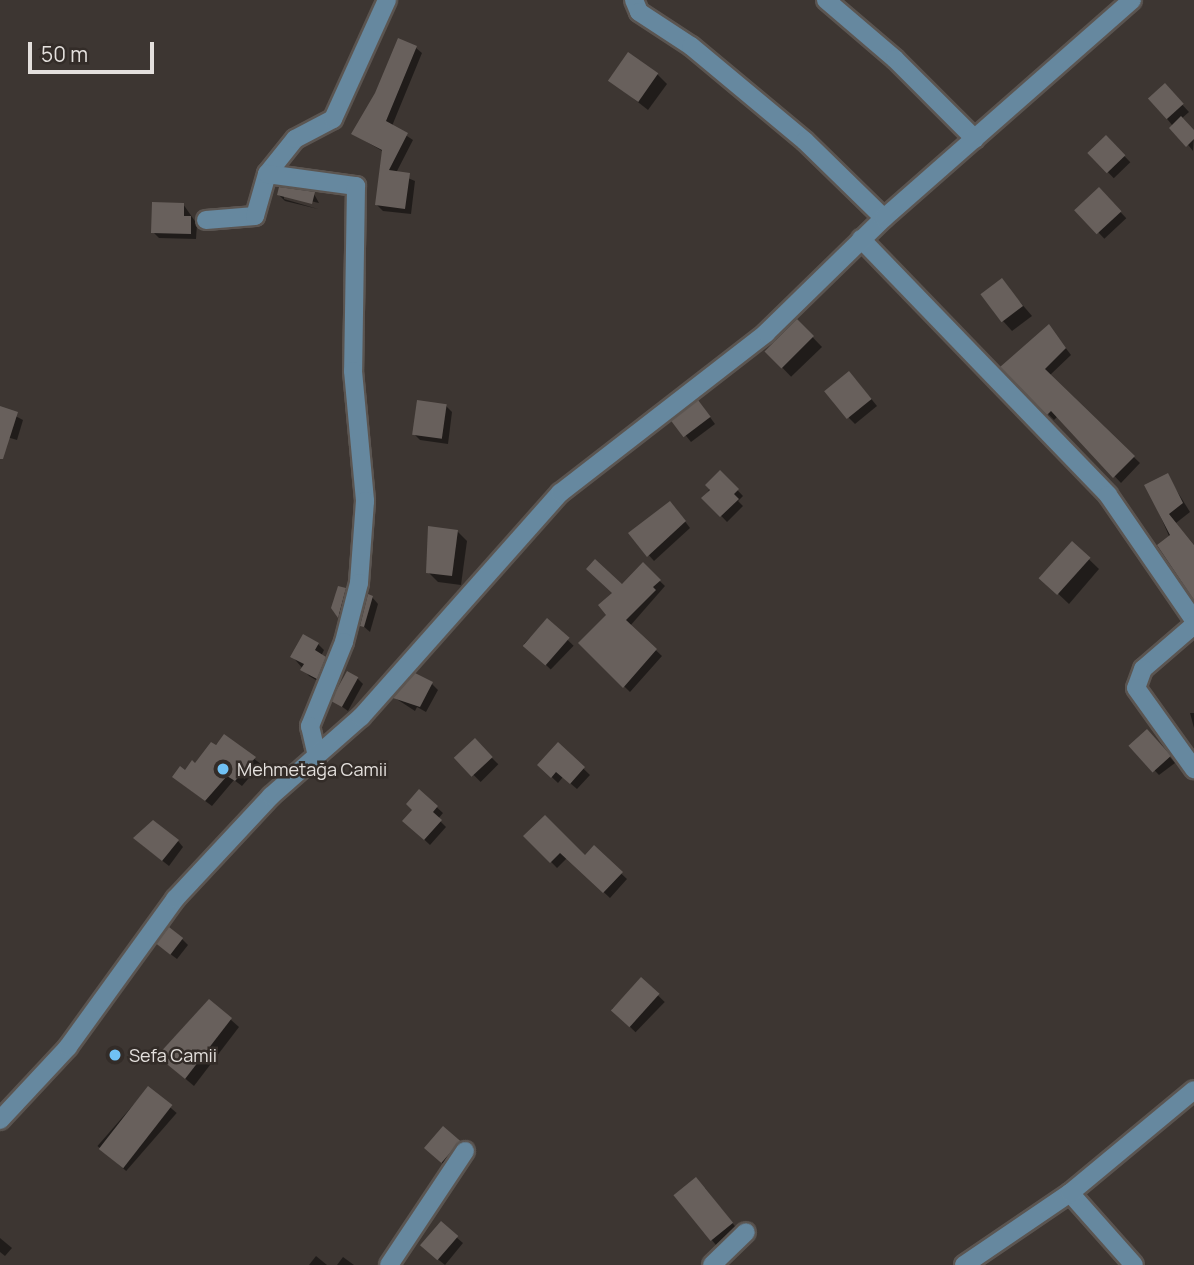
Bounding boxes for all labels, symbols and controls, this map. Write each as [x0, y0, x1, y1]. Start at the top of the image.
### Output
scale bar [32, 28, 158, 72]
text: 50 m [41, 40, 88, 68]
place label: Mehmetağa Camii [237, 758, 387, 780]
marker: Mehmetağa Camii [215, 761, 231, 777]
place label: Sefa Camii [129, 1044, 217, 1066]
marker: Sefa Camii [107, 1047, 123, 1063]

